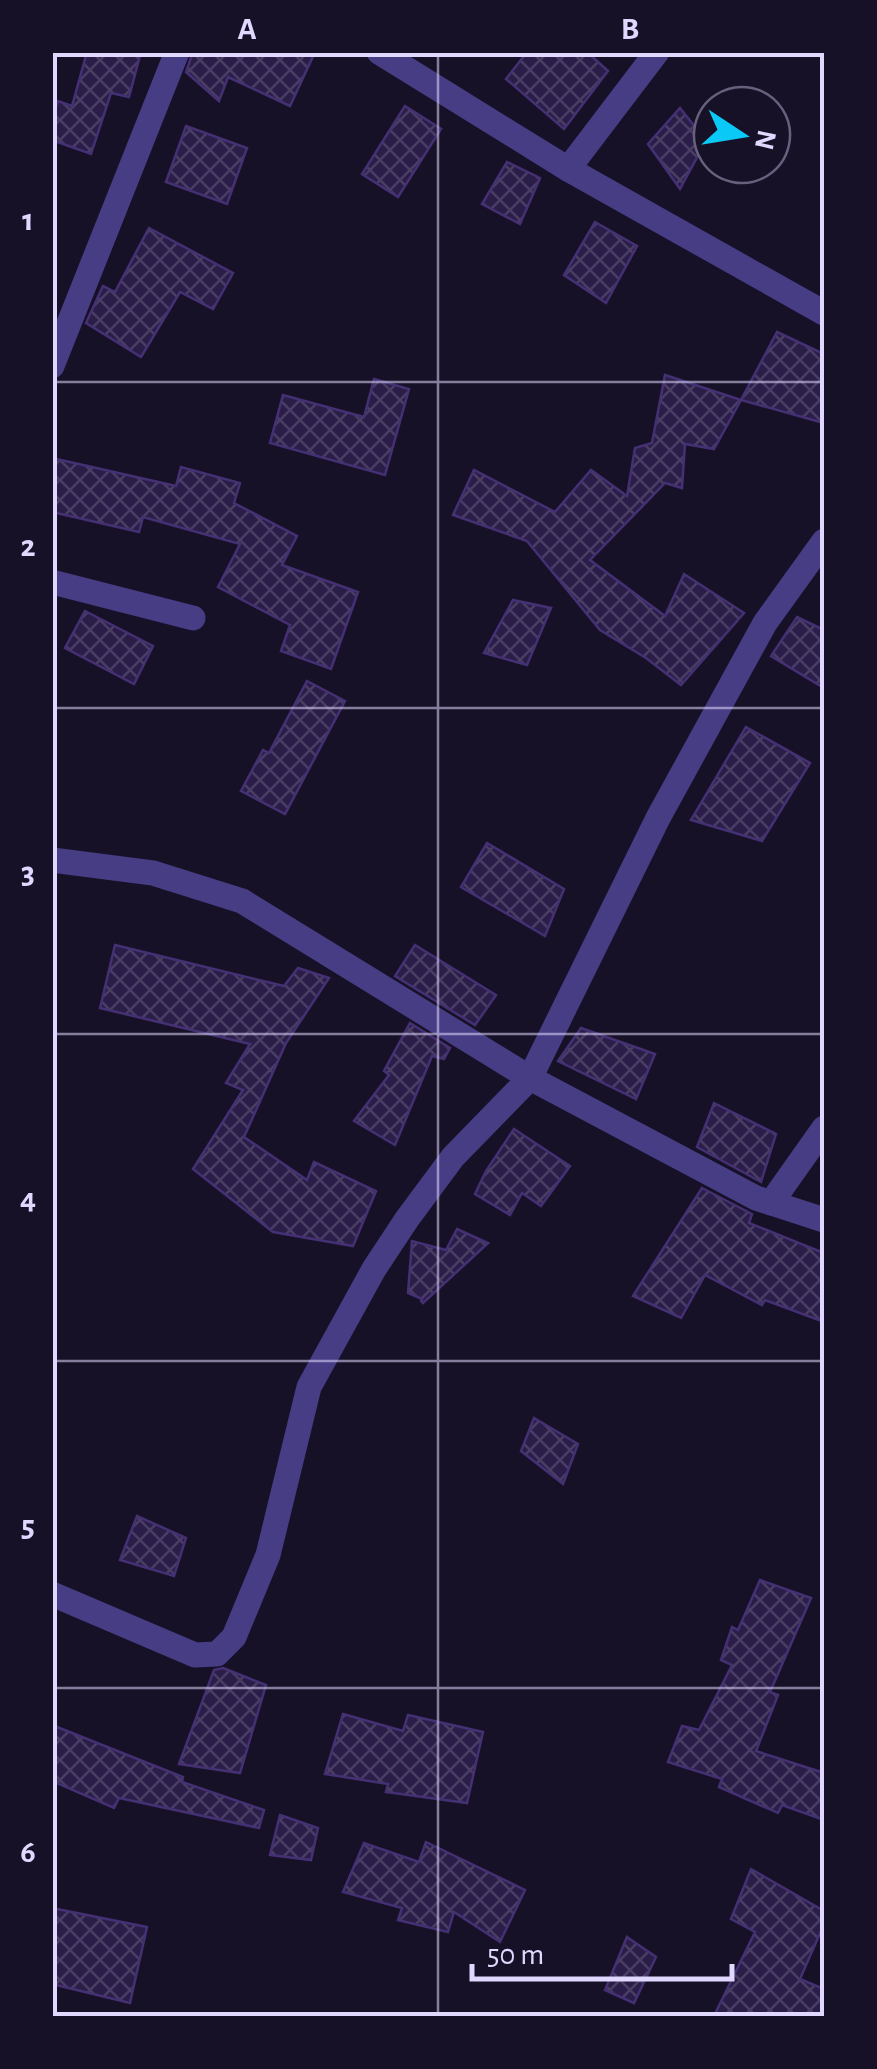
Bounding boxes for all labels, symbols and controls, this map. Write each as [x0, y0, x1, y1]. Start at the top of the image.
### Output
text: A [237, 13, 257, 45]
text: B [621, 13, 639, 45]
north arrow [692, 85, 792, 185]
text: N [749, 127, 780, 152]
text: 1 [22, 204, 34, 236]
text: 2 [20, 530, 36, 562]
text: 3 [21, 857, 35, 889]
text: 4 [20, 1183, 36, 1215]
text: 5 [21, 1510, 35, 1542]
text: 6 [20, 1836, 36, 1868]
scale bar [472, 1919, 732, 1981]
text: 50 m [487, 1940, 544, 1970]

